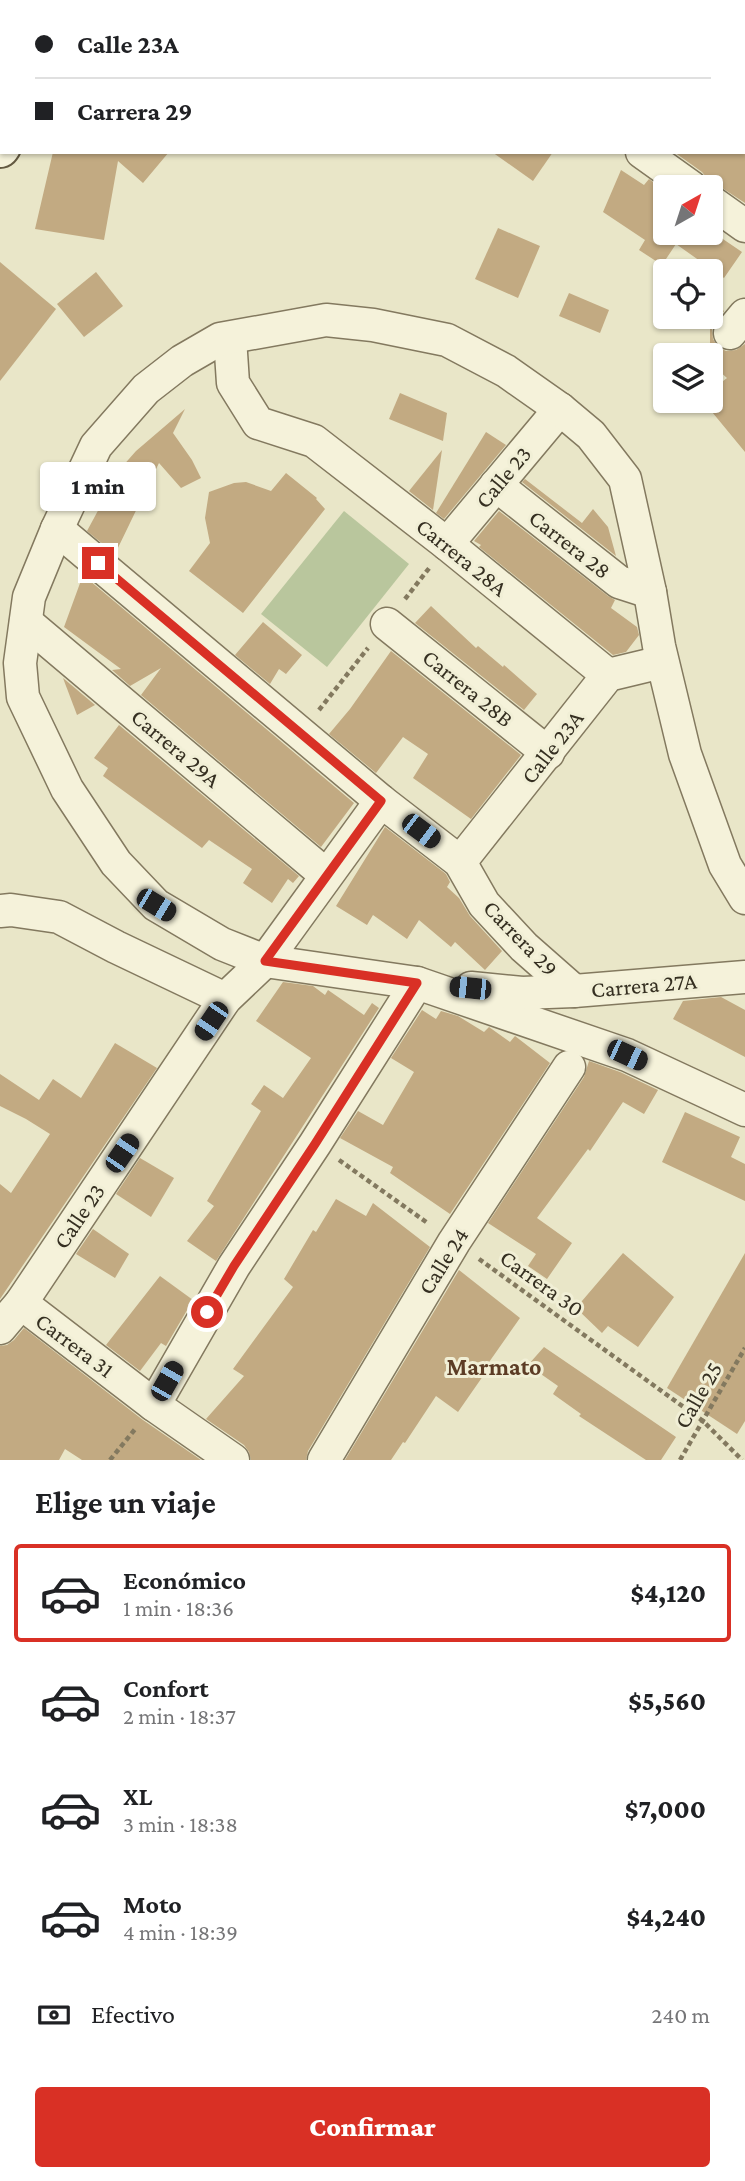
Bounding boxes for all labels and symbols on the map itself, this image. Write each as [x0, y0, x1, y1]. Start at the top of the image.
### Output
north arrow [653, 175, 723, 245]
street label: Calle 23 [470, 441, 536, 513]
callout: 1 min [40, 462, 156, 510]
street label: Carrera 28 [524, 504, 616, 584]
street label: Carrera 28A [411, 513, 513, 602]
route end [82, 547, 114, 579]
street label: Carrera 28B [418, 644, 518, 732]
street label: Carrera 29A [126, 703, 227, 793]
street label: Calle 23A [515, 705, 589, 789]
car [398, 810, 445, 852]
car [133, 885, 180, 925]
street label: Carrera 29 [479, 895, 563, 981]
street label: Carrera 27A [590, 967, 699, 1003]
car [449, 975, 492, 1001]
car [191, 998, 232, 1044]
car [604, 1037, 651, 1073]
car [102, 1130, 143, 1176]
street label: Calle 23 [48, 1179, 110, 1253]
street label: Calle 24 [413, 1223, 473, 1299]
street label: Carrera 30 [495, 1244, 589, 1322]
route start [191, 1296, 223, 1328]
street label: Carrera 31 [31, 1307, 119, 1383]
district label: Marmato [446, 1353, 542, 1380]
street label: Calle 25 [669, 1357, 727, 1433]
car [148, 1358, 187, 1404]

